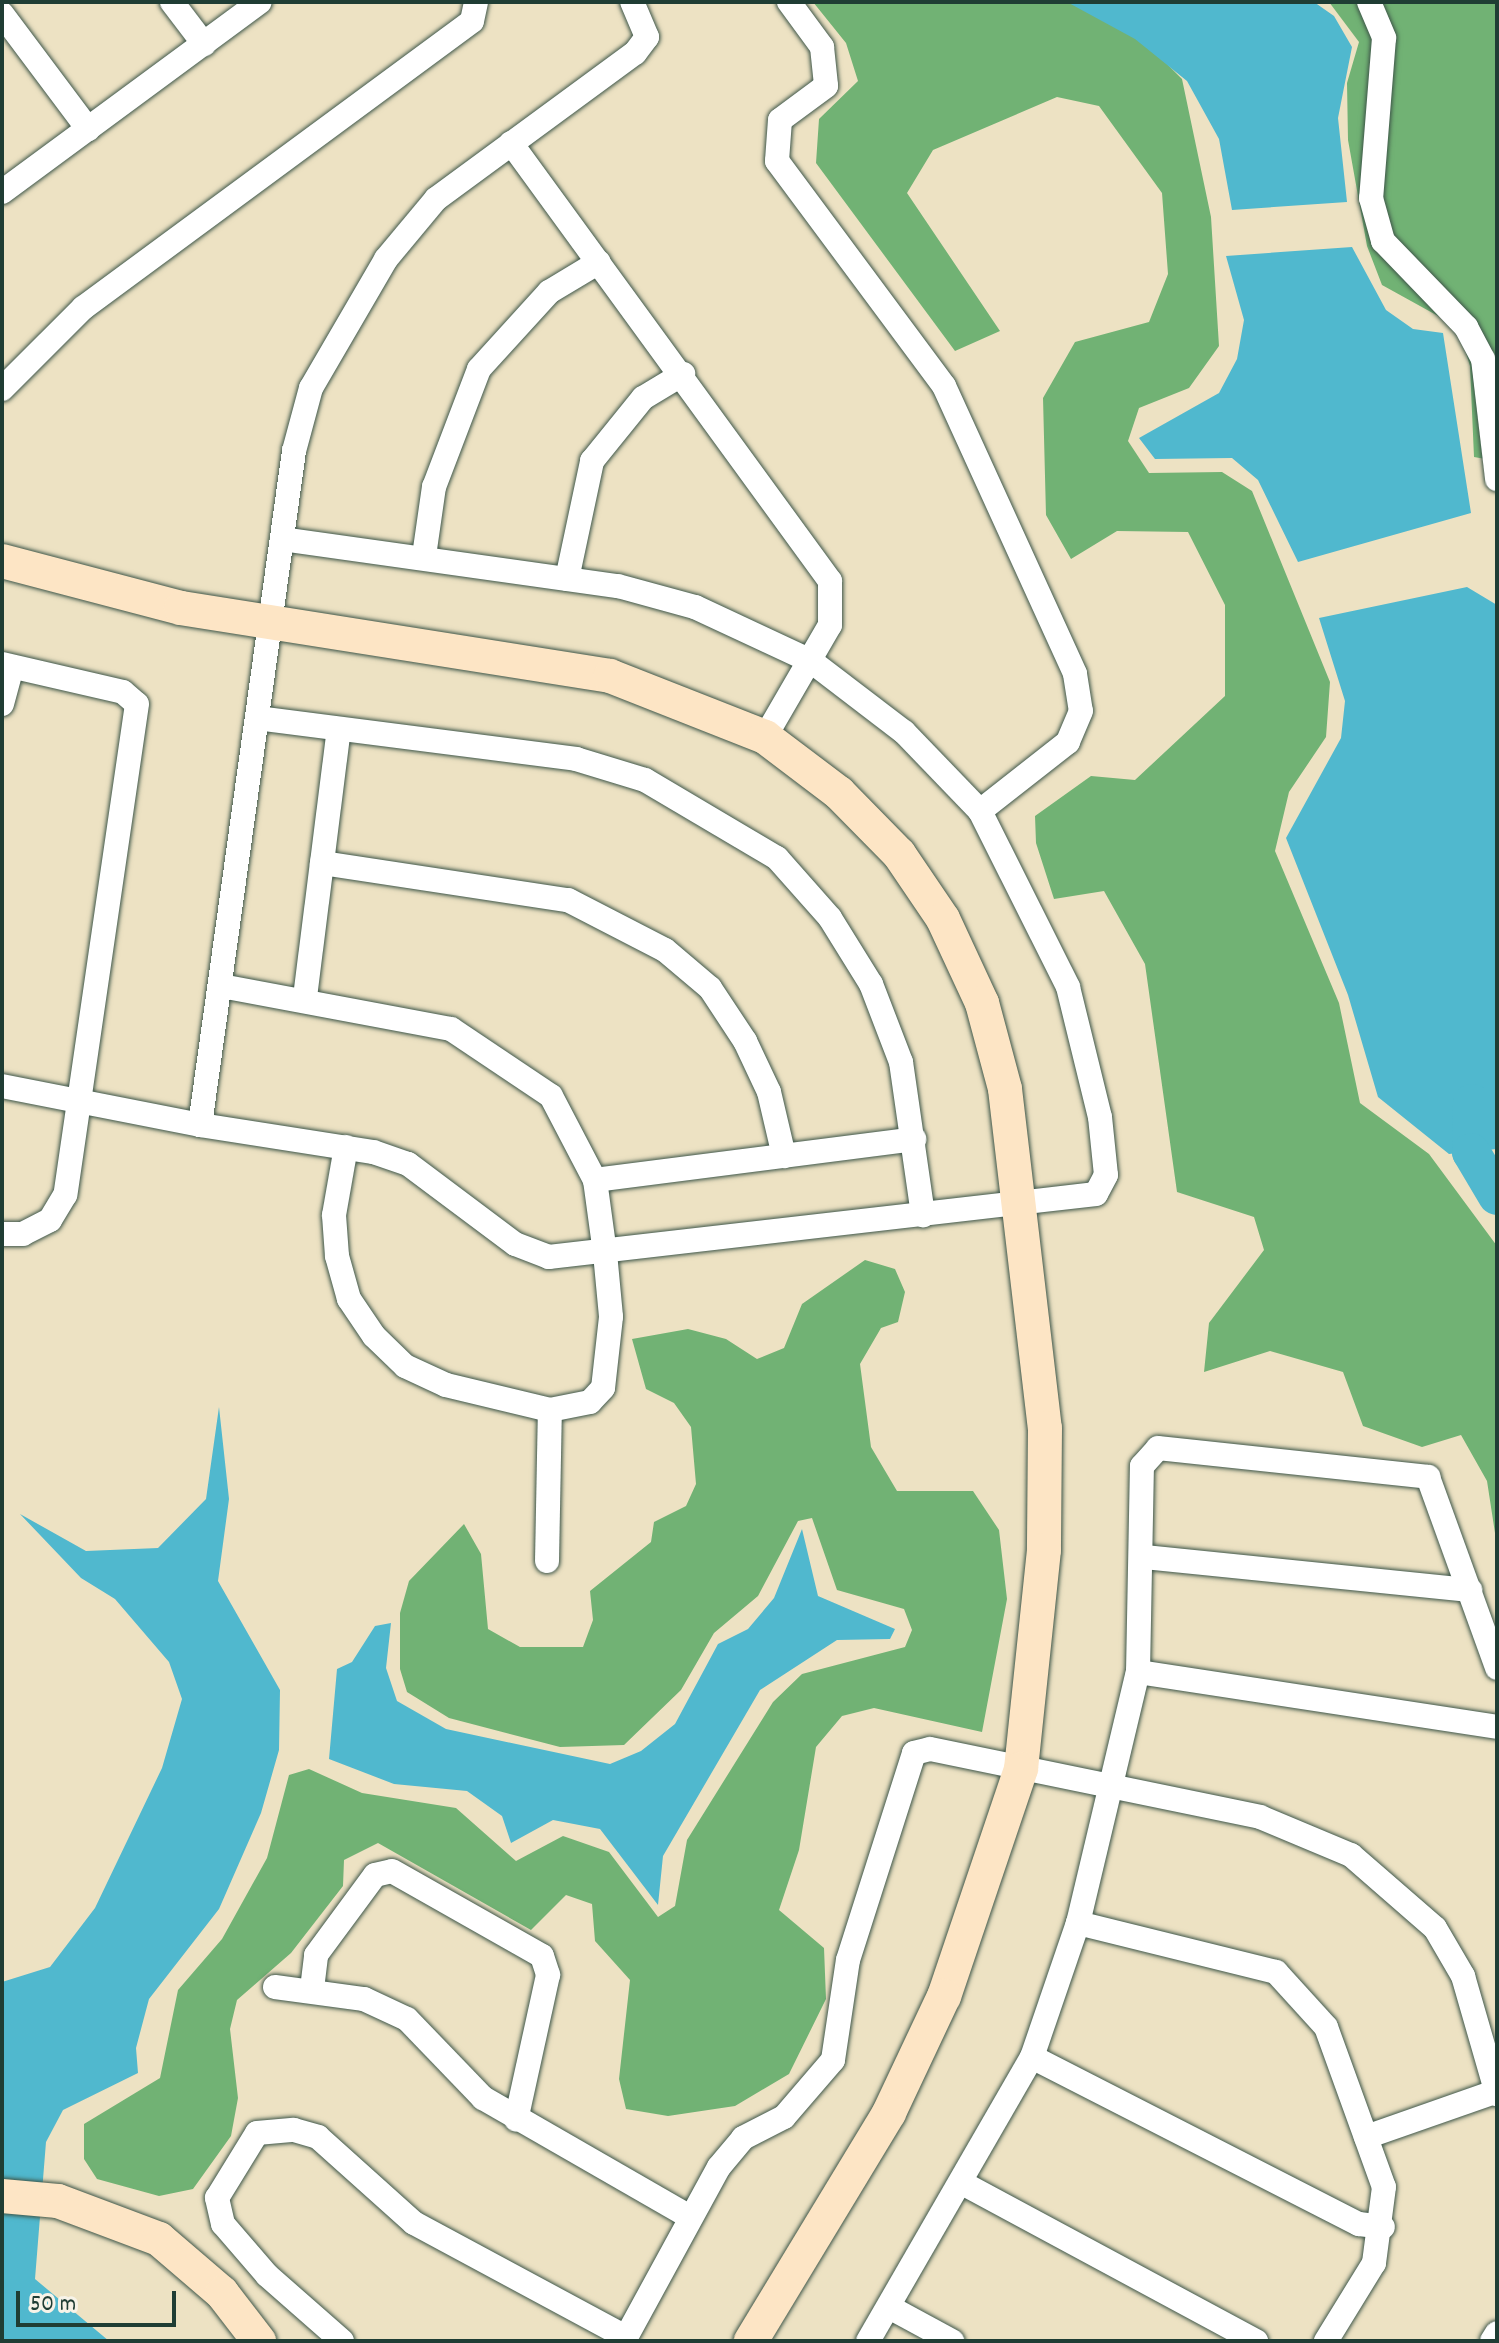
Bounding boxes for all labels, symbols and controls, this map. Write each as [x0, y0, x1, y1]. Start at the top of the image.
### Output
scale bar [20, 2275, 180, 2325]
text: 50 m [30, 2288, 76, 2322]

